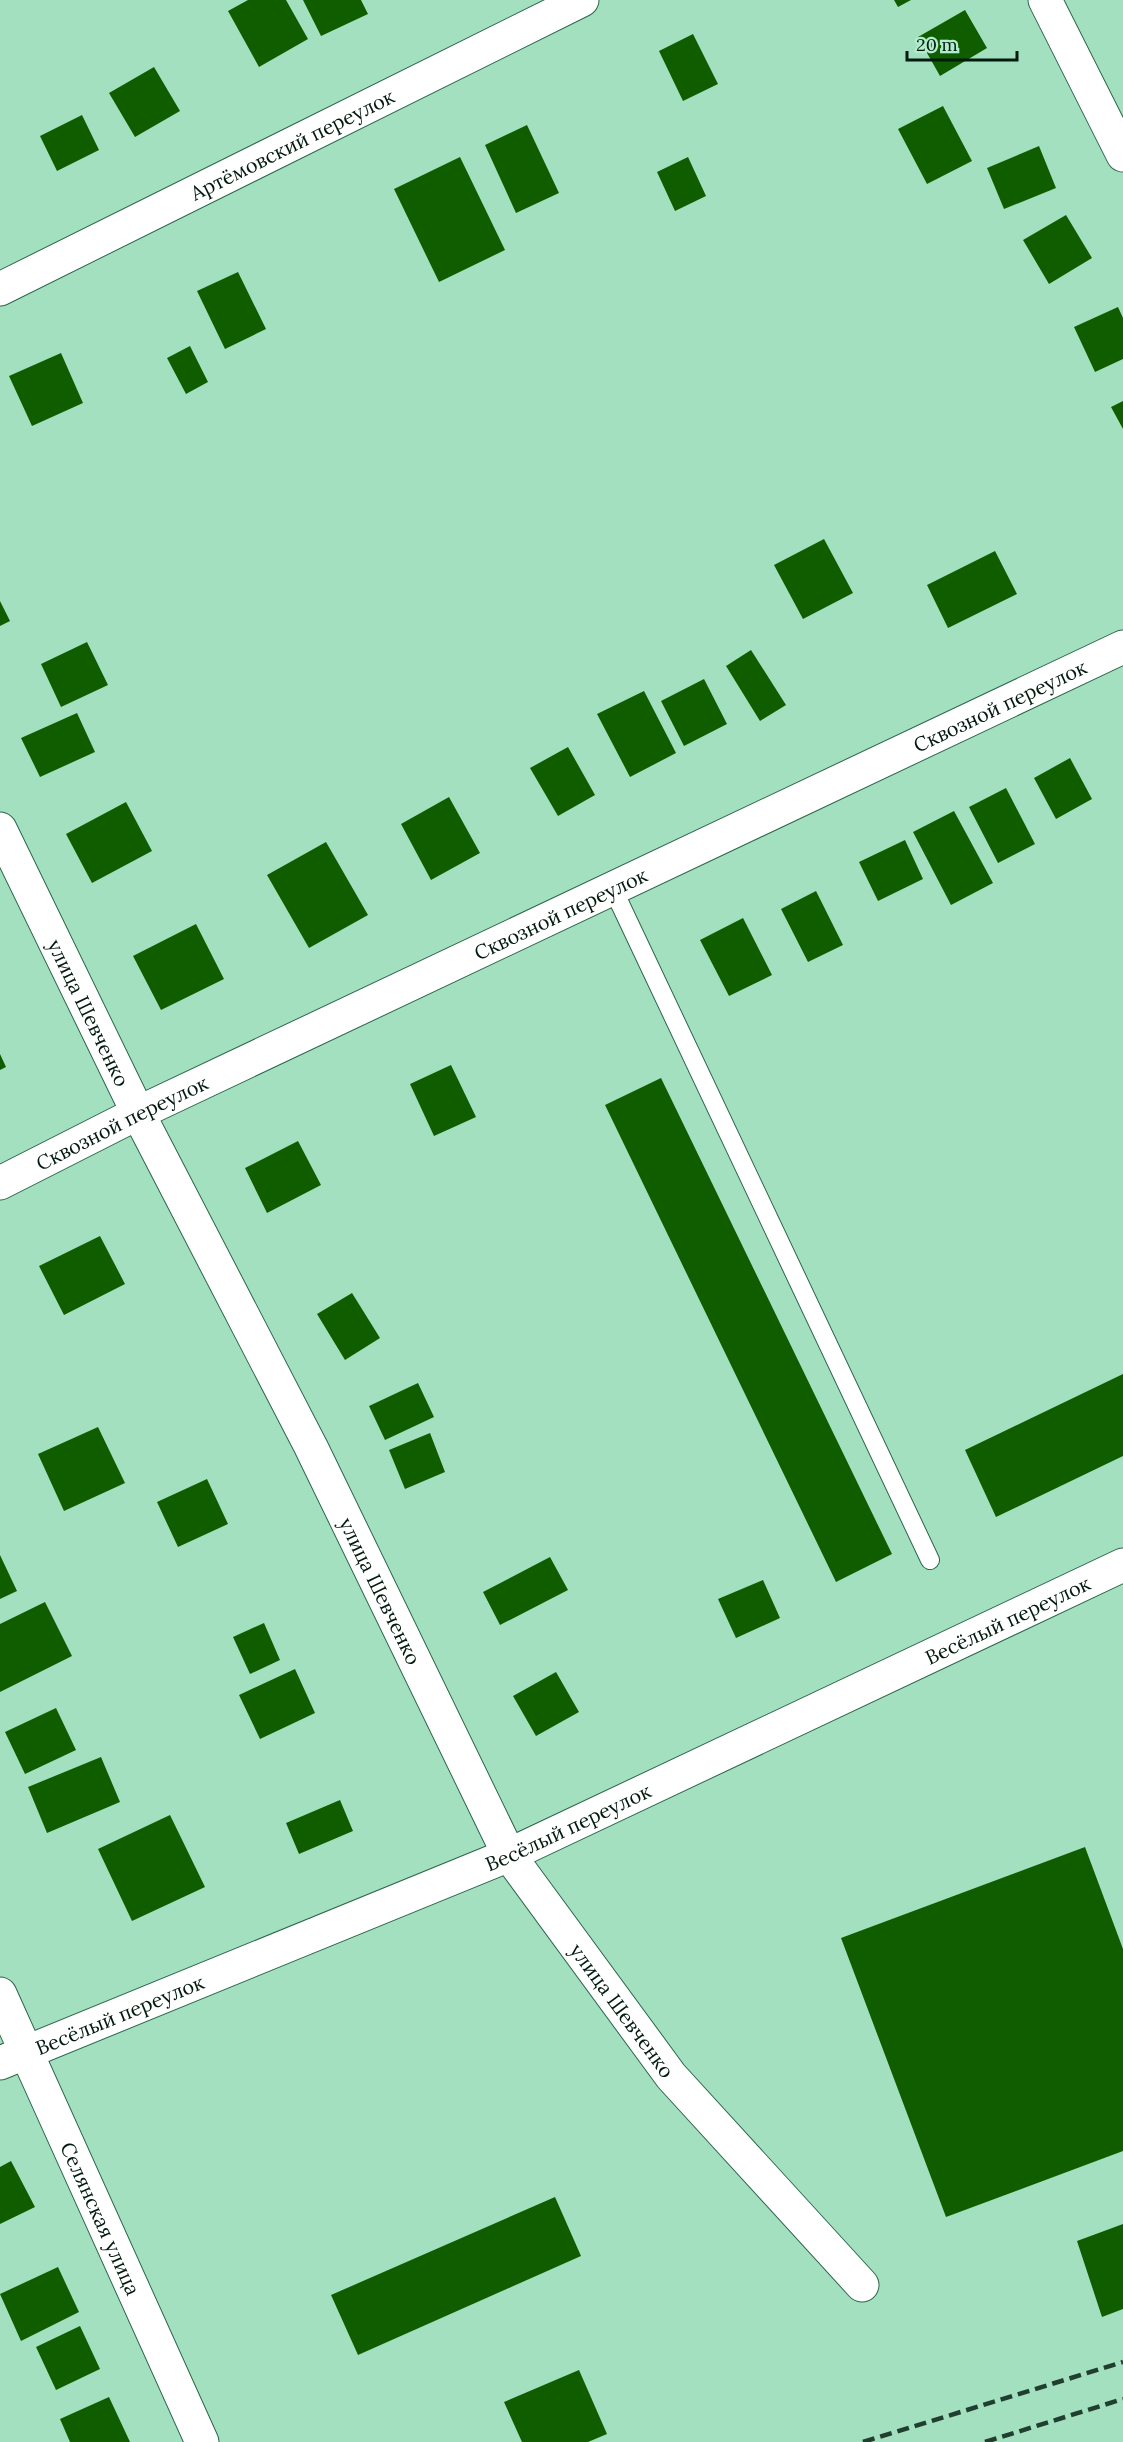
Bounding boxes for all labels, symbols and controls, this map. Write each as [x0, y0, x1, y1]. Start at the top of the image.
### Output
scale bar [907, 24, 1016, 62]
text: 20 m [916, 33, 958, 56]
street label: Артёмовский переулок [185, 83, 398, 206]
street label: Сквозной переулок [909, 654, 1091, 757]
street label: Сквозной переулок [470, 861, 651, 965]
street label: улица Шевченко [43, 935, 135, 1090]
street label: Сквозной переулок [31, 1069, 212, 1175]
street label: улица Шевченко [335, 1513, 427, 1668]
street label: Весёлый переулок [921, 1570, 1094, 1669]
street label: Весёлый переулок [481, 1777, 655, 1876]
street label: улица Шевченко [565, 1938, 680, 2082]
street label: Весёлый переулок [31, 1969, 208, 2060]
street label: Селянская улица [56, 2138, 147, 2299]

